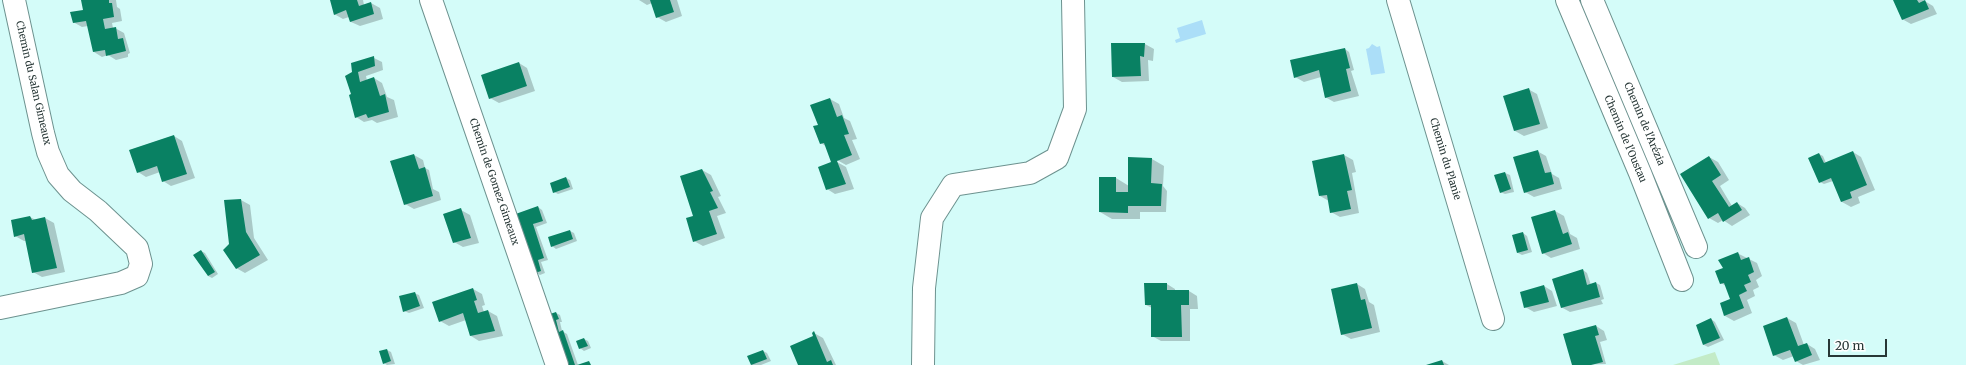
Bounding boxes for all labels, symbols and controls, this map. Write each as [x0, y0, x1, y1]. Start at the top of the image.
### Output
street label: Chemin du Salan Gimeaux [13, 20, 53, 146]
street label: Chemin de l'Arézia [1621, 81, 1667, 167]
street label: Chemin de l'Oustau [1601, 94, 1649, 184]
street label: Chemin de Gomez Gimeaux [467, 117, 521, 247]
street label: Chemin du Planie [1427, 117, 1463, 201]
scale bar [1830, 331, 1889, 357]
text: 20 m [1835, 338, 1864, 353]

